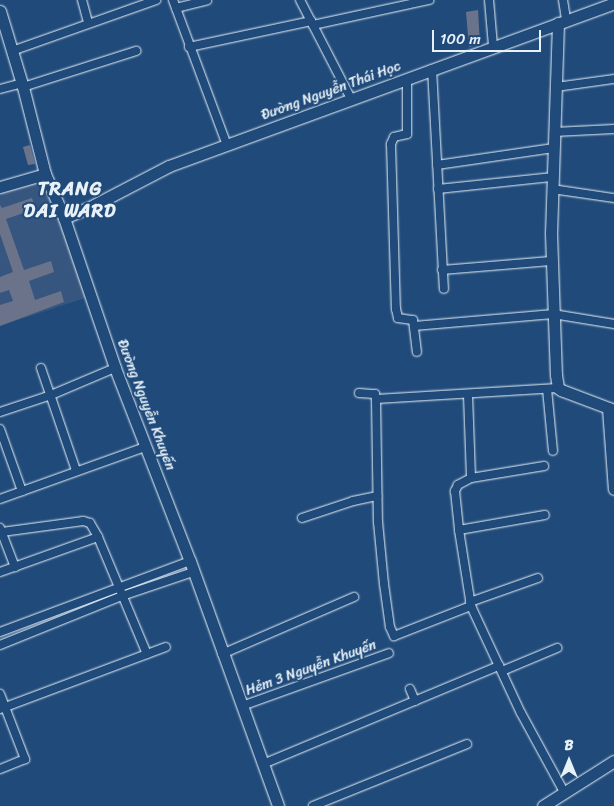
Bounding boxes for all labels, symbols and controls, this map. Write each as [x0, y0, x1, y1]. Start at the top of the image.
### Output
scale bar [434, 20, 543, 52]
text: 100 m [440, 26, 481, 52]
street label: Đường Nguyễn Thái Học [259, 58, 403, 124]
district label: TRANG DAI WARD [23, 178, 117, 222]
street label: Đường Nguyễn Khuyến [113, 337, 179, 473]
street label: Hẻm 3 Nguyễn Khuyến [243, 636, 379, 700]
text: B [565, 733, 573, 758]
north arrow [544, 736, 594, 786]

